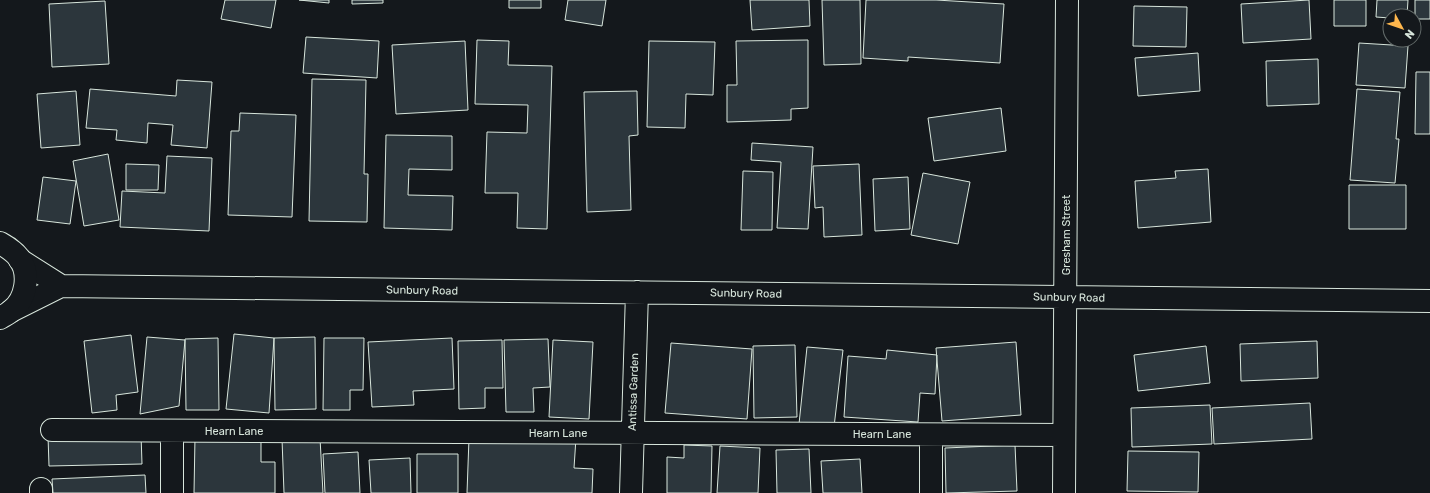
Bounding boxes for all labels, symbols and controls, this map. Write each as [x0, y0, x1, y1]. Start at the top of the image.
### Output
north arrow [1382, 8, 1422, 48]
text: N [1402, 27, 1417, 41]
street label: Gresham Street [1060, 194, 1073, 275]
street label: Sunbury Road [386, 283, 458, 298]
street label: Sunbury Road [710, 286, 782, 301]
street label: Sunbury Road [1033, 290, 1105, 305]
street label: Antissa Garden [626, 353, 641, 431]
street label: Hearn Lane [205, 425, 263, 438]
street label: Hearn Lane [529, 427, 587, 440]
street label: Hearn Lane [853, 428, 911, 441]

